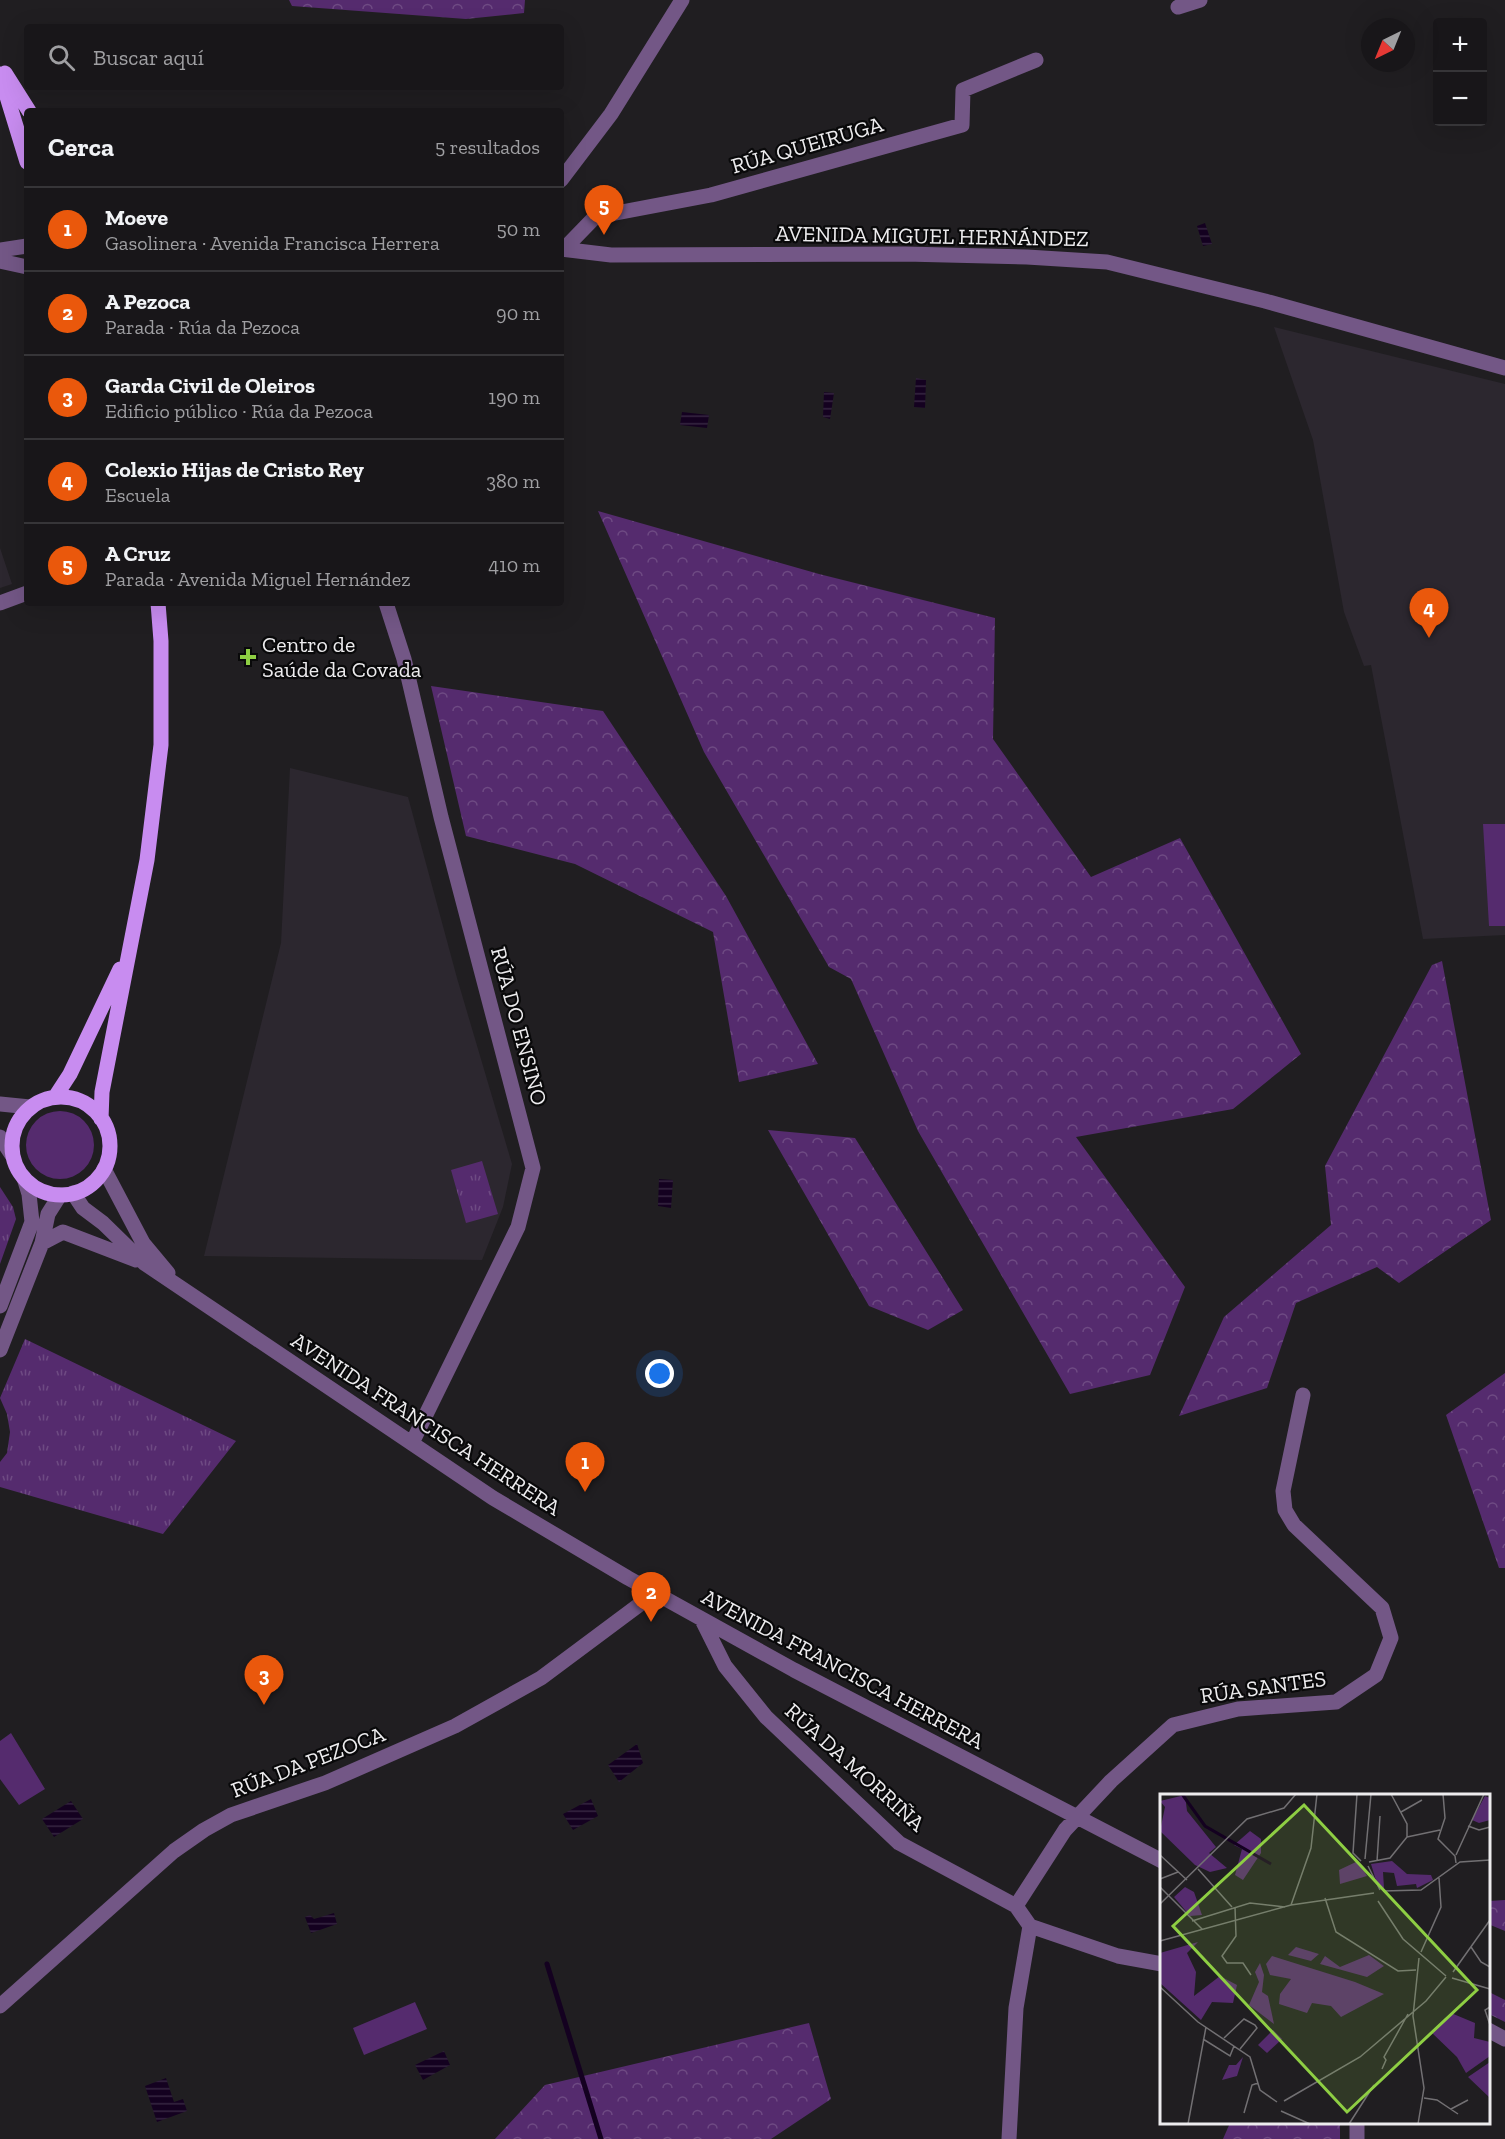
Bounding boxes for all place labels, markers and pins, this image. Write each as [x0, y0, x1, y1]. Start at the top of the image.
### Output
pin: 5 [584, 186, 624, 235]
pin: 4 [1410, 588, 1448, 638]
place label: Centro de Saúde da Covada [262, 631, 422, 683]
marker: Centro de Saúde da Covada [239, 648, 257, 666]
pin: 1 [566, 1442, 604, 1492]
pin: 2 [632, 1572, 670, 1622]
pin: 3 [244, 1656, 284, 1705]

